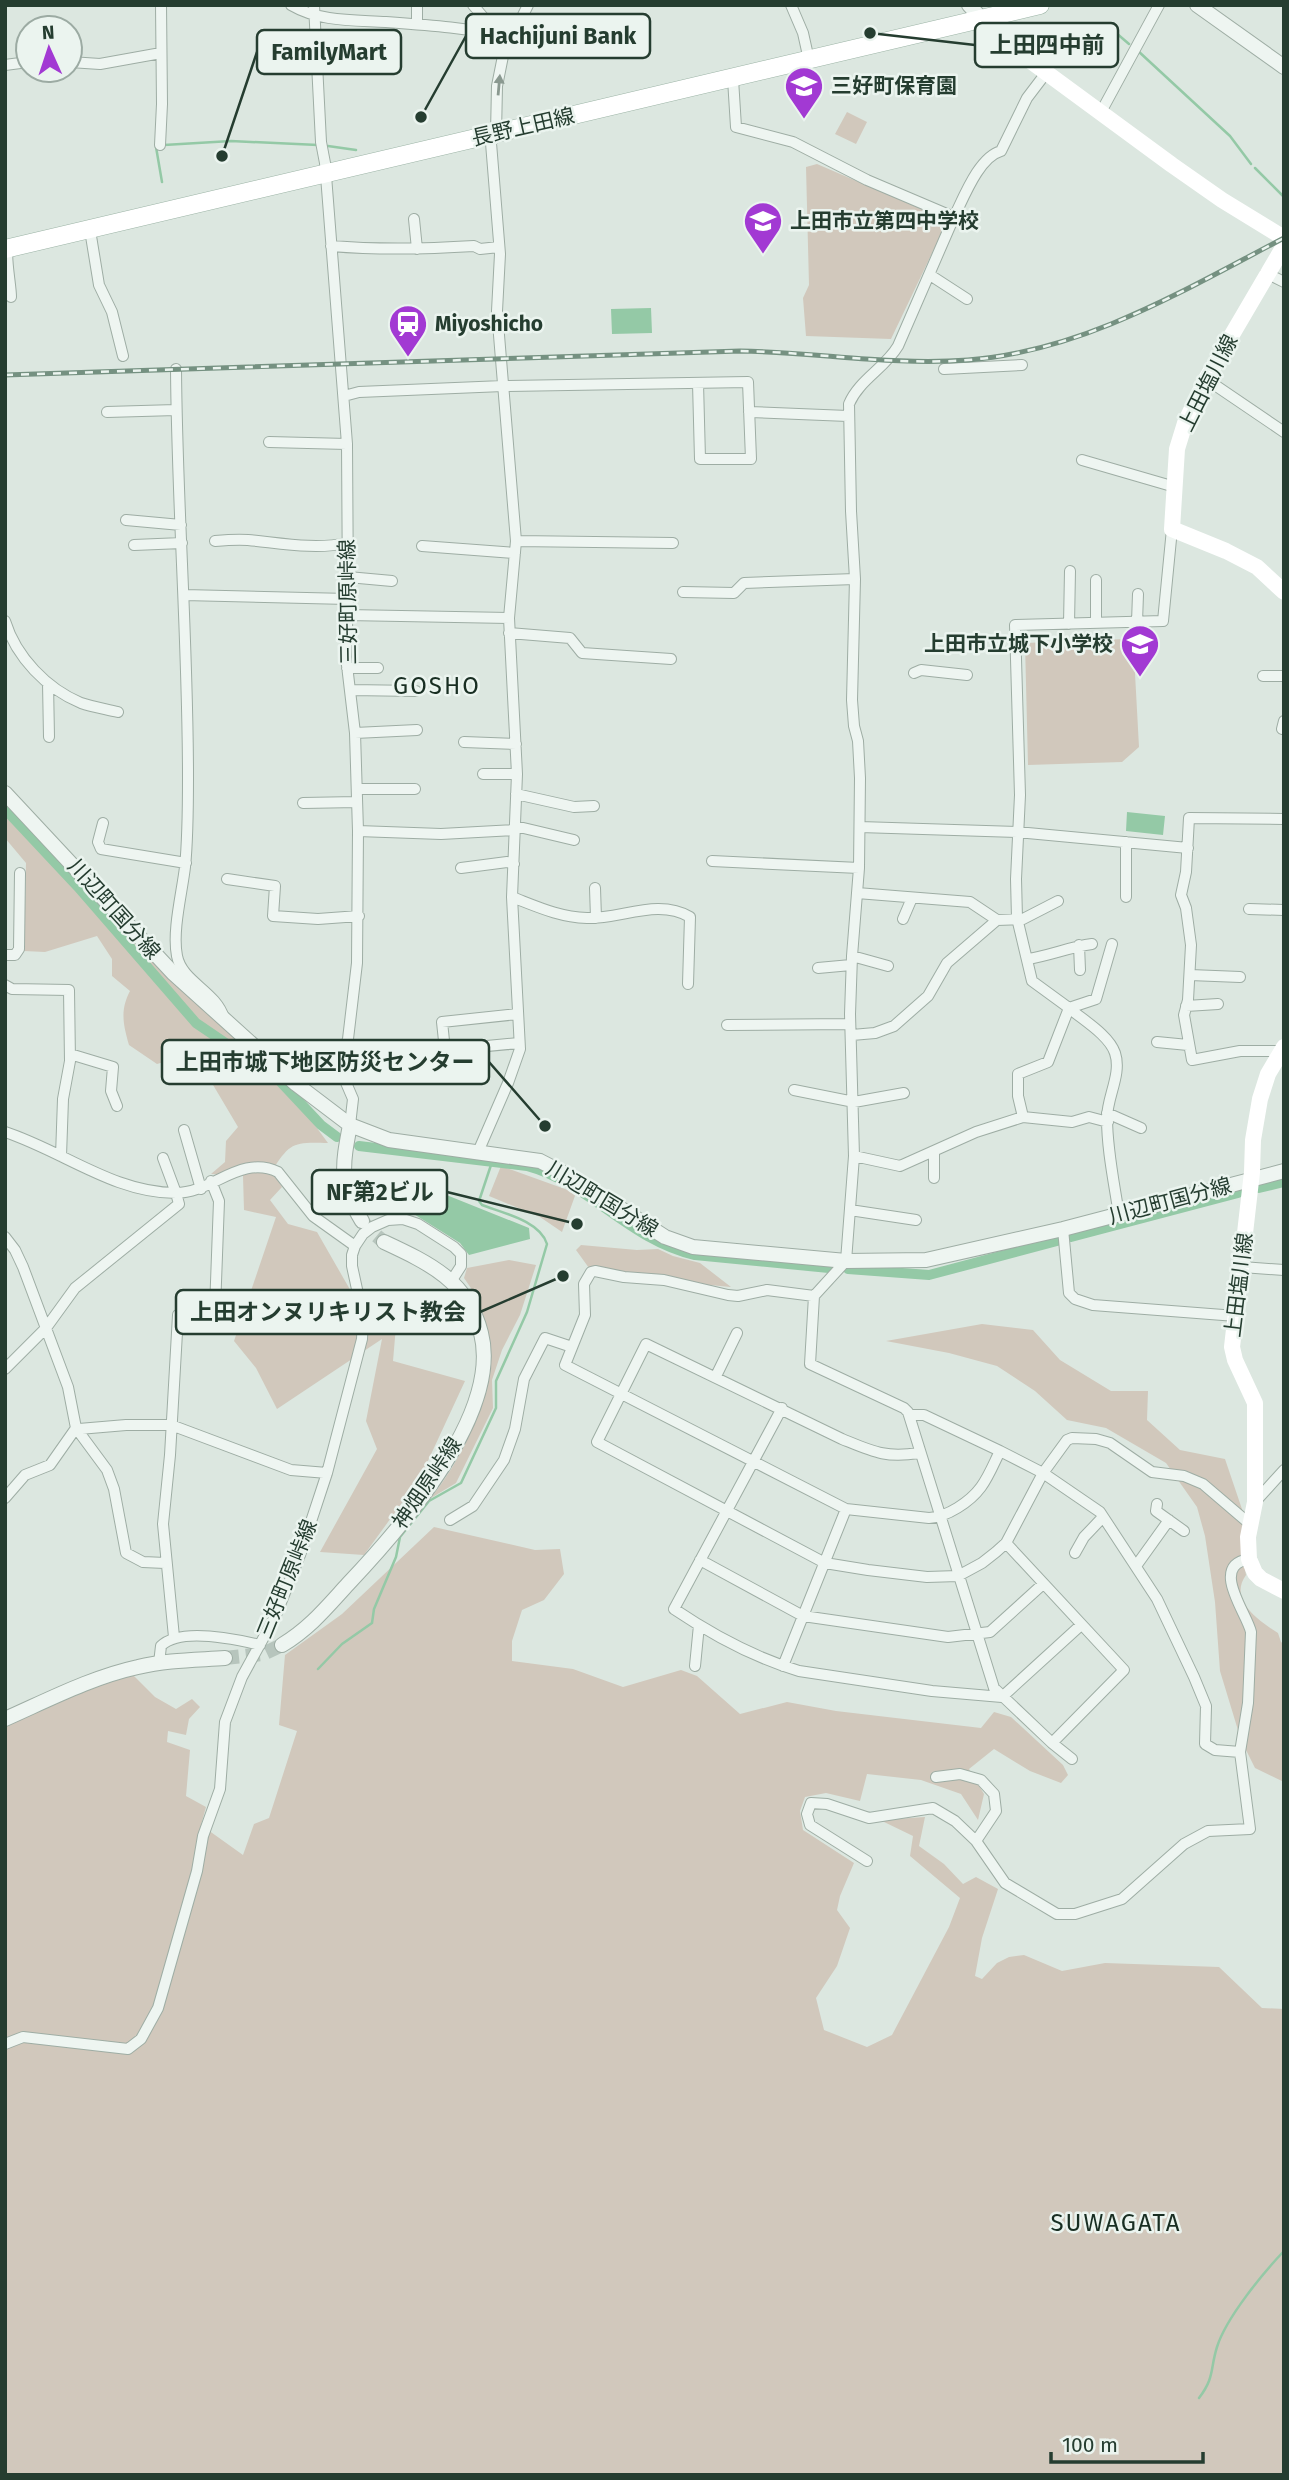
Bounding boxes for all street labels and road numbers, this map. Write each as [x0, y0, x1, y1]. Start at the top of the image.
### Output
street label: 長野上田線 [469, 103, 577, 151]
street label: 上田塩川線 [1173, 330, 1243, 436]
street label: 三好町原峠線 [334, 539, 362, 665]
street label: 川辺町国分線 [62, 853, 166, 965]
street label: 川辺町国分線 [541, 1155, 663, 1243]
street label: 川辺町国分線 [1106, 1172, 1234, 1230]
street label: 上田塩川線 [1220, 1231, 1258, 1339]
street label: 神畑原峠線 [387, 1432, 467, 1534]
street label: 三好町原峠線 [251, 1516, 323, 1642]

